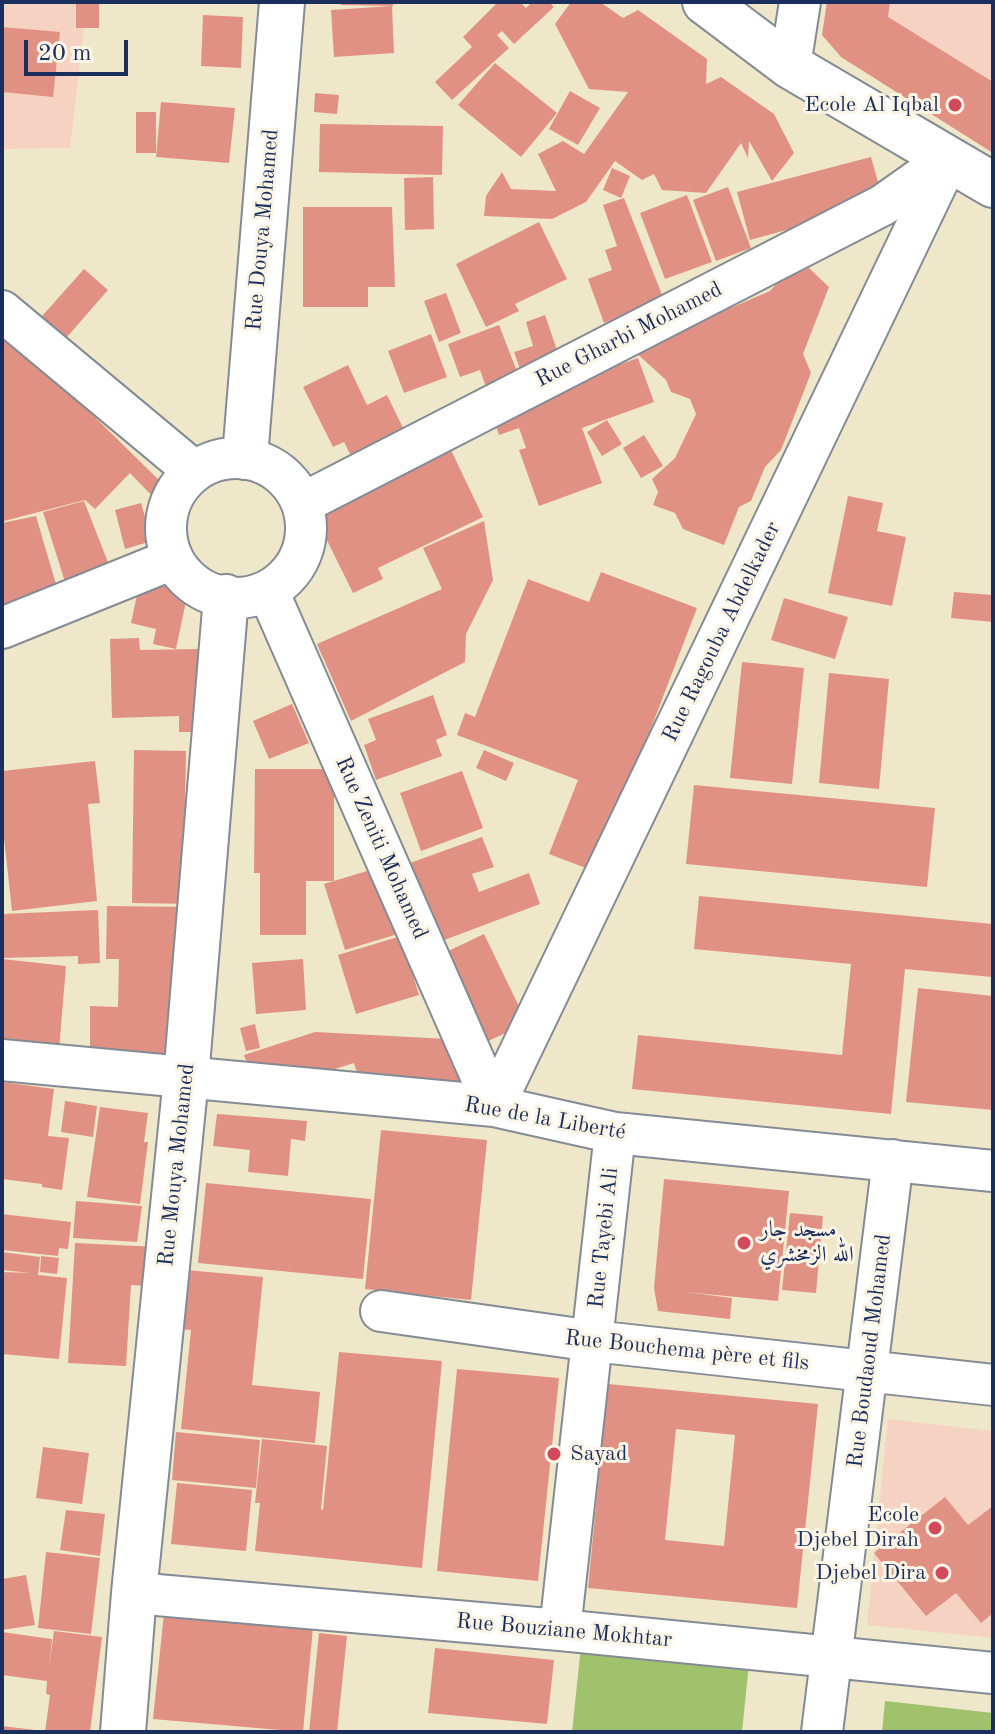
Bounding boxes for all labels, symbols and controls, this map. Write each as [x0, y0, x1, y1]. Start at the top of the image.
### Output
scale bar [28, 24, 132, 74]
text: 20 m [38, 42, 92, 66]
place label: Ecole Al Iqbal [804, 92, 939, 118]
marker: Ecole Al Iqbal [946, 96, 964, 114]
street label: Rue Douya Mohamed [241, 128, 285, 332]
street label: Rue Gharbi Mohamed [531, 276, 727, 394]
street label: Rue Ragouba Abdelkader [657, 518, 787, 746]
street label: Rue Zeniti Mohamed [329, 753, 433, 943]
street label: Rue Mouya Mohamed [153, 1062, 201, 1268]
street label: Rue de la Liberté [462, 1092, 628, 1146]
street label: Rue Tayebi Ali [583, 1166, 625, 1310]
place label: مسجد جار الله الزمخشري [760, 1217, 854, 1268]
street label: Rue Boudaoud Mohamed [843, 1233, 897, 1469]
marker: مسجد جار الله الزمخشري [735, 1234, 753, 1252]
street label: Rue Bouchema père et fils [563, 1325, 811, 1377]
place label: Sayad [570, 1441, 627, 1467]
marker: Sayad [545, 1445, 563, 1463]
place label: Ecole Djebel Dirah [796, 1502, 919, 1554]
marker: Ecole Djebel Dirah [926, 1519, 944, 1537]
place label: Djebel Dira [815, 1560, 926, 1586]
marker: Djebel Dira [933, 1564, 951, 1582]
street label: Rue Bouziane Mokhtar [455, 1608, 673, 1654]

